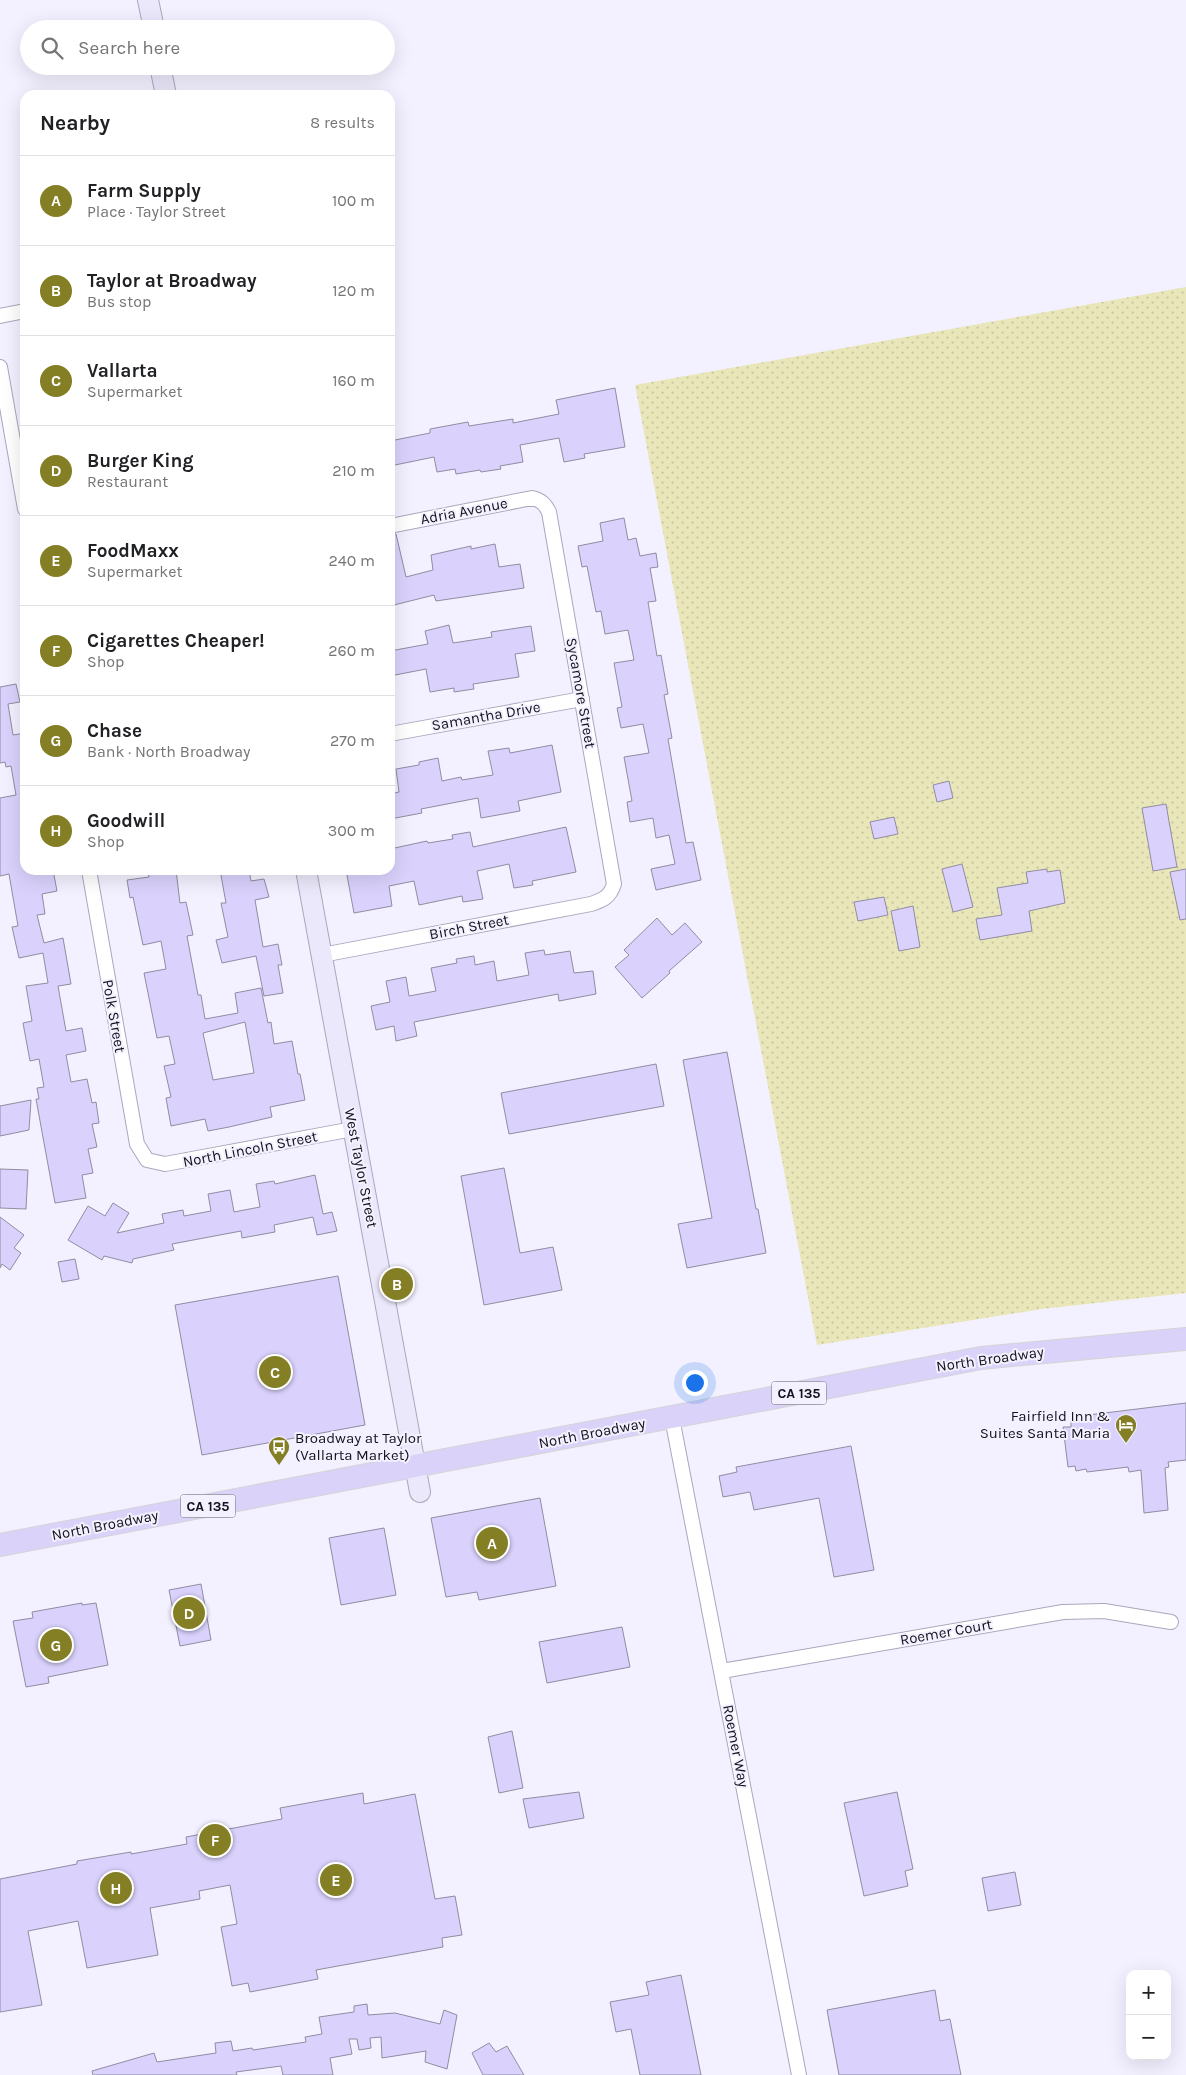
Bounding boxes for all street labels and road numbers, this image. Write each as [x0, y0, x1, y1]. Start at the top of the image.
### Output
street label: Adria Avenue [419, 494, 509, 528]
street label: Sycamore Street [562, 636, 600, 750]
street label: Samantha Drive [430, 698, 542, 734]
street label: Birch Street [428, 910, 511, 944]
street label: Polk Street [99, 978, 129, 1054]
street label: West Taylor Street [341, 1107, 382, 1230]
street label: North Lincoln Street [181, 1127, 319, 1171]
street label: North Broadway [935, 1343, 1045, 1375]
road number: CA 135 [772, 1382, 826, 1405]
street label: North Broadway [537, 1414, 647, 1452]
road number: CA 135 [180, 1494, 236, 1518]
street label: North Broadway [50, 1506, 160, 1544]
street label: Roemer Court [898, 1615, 994, 1649]
street label: Roemer Way [719, 1703, 753, 1789]

